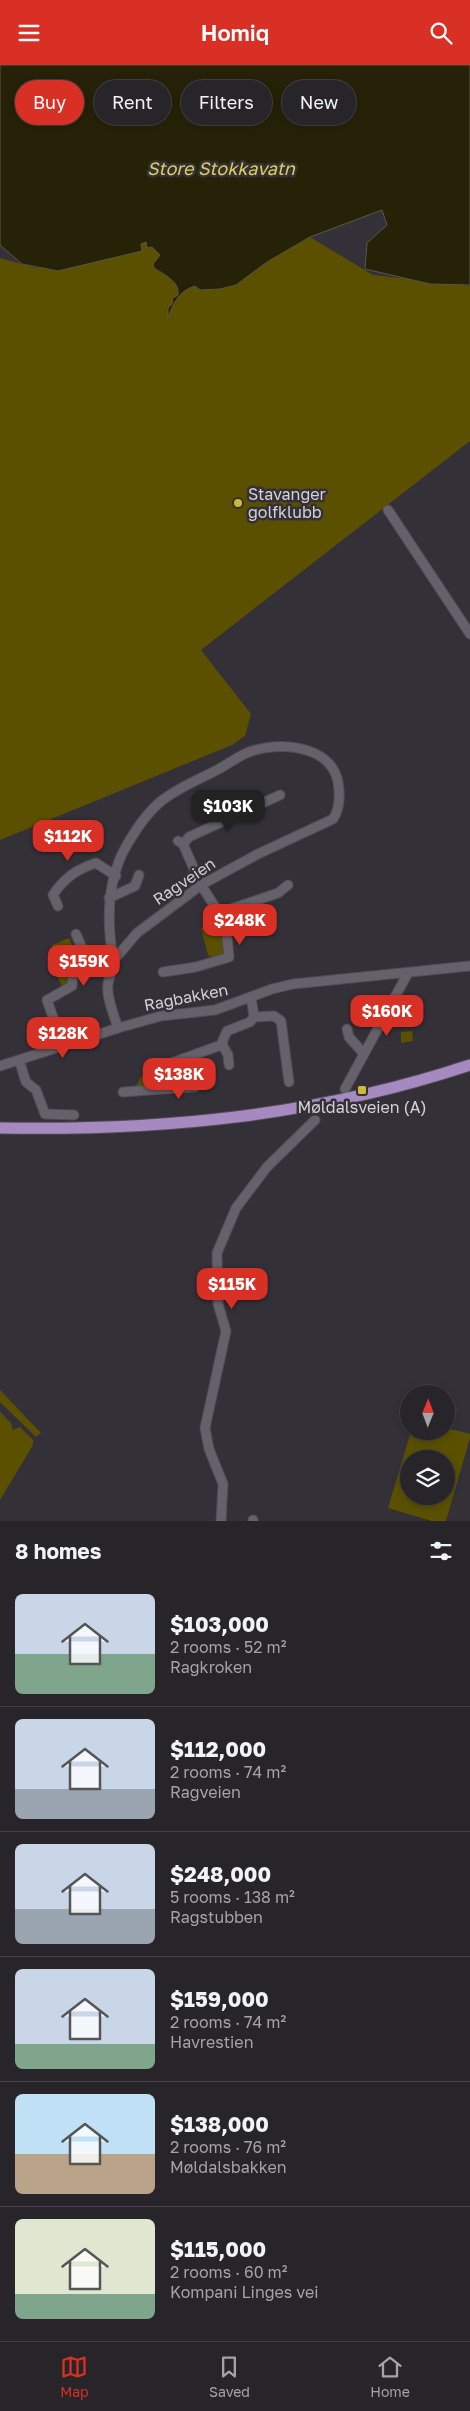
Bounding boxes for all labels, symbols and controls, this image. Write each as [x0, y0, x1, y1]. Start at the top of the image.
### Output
icon: menu [15, 19, 43, 47]
text: Homiq [201, 19, 269, 46]
icon: search [427, 19, 455, 47]
chip: Buy [15, 80, 84, 125]
chip: Rent [94, 80, 171, 125]
chip: Filters [181, 80, 272, 125]
chip: New [282, 80, 356, 125]
water label: Store Stokkavatn [147, 157, 296, 179]
place label: Stavanger golfklubb [248, 484, 326, 522]
marker: Stavanger golfklubb [232, 497, 244, 509]
pin: $103K [193, 789, 263, 832]
text: $103K [203, 796, 253, 816]
pin: $112K [33, 819, 103, 862]
text: $112K [44, 826, 92, 846]
street label: Ragveien [149, 853, 219, 909]
pin: $248K [205, 903, 275, 946]
text: $248K [214, 910, 266, 930]
pin: $159K [49, 945, 119, 987]
text: $159K [59, 951, 109, 971]
street label: Ragbakken [142, 979, 230, 1015]
pin: $160K [352, 995, 422, 1037]
text: $160K [361, 1001, 413, 1021]
pin: $128K [28, 1017, 98, 1059]
text: $128K [38, 1023, 88, 1043]
pin: $138K [144, 1057, 214, 1100]
text: $138K [154, 1064, 204, 1084]
marker: Møldalsveien (A) [356, 1084, 368, 1096]
place label: Møldalsveien (A) [297, 1097, 427, 1117]
pin: $115K [197, 1267, 267, 1310]
text: $115K [208, 1274, 256, 1294]
north arrow [400, 1385, 455, 1440]
map controls [400, 1385, 455, 1505]
button: layers [400, 1450, 455, 1505]
icon: filters [427, 1537, 455, 1565]
text: 8 homes [15, 1538, 102, 1564]
text: $103,000 [170, 1611, 269, 1637]
icon: home [55, 1614, 115, 1674]
text: 2 rooms · 52 m² [170, 1637, 286, 1657]
text: Ragkroken [170, 1657, 252, 1677]
text: $112,000 [170, 1736, 266, 1762]
icon: home [55, 1739, 115, 1799]
text: 2 rooms · 74 m² [170, 1762, 286, 1782]
text: Ragveien [170, 1782, 241, 1802]
text: $248,000 [170, 1861, 271, 1887]
icon: home [55, 1864, 115, 1924]
text: 5 rooms · 138 m² [170, 1887, 295, 1907]
text: Ragstubben [170, 1907, 263, 1927]
text: $159,000 [170, 1986, 269, 2012]
icon: home [55, 1989, 115, 2049]
text: 2 rooms · 74 m² [170, 2012, 286, 2032]
text: Havrestien [170, 2032, 254, 2052]
text: $138,000 [170, 2111, 269, 2137]
icon: home [55, 2114, 115, 2174]
text: 2 rooms · 76 m² [170, 2137, 286, 2157]
text: Møldalsbakken [170, 2157, 287, 2177]
text: $115,000 [170, 2236, 266, 2262]
icon: home [55, 2239, 115, 2299]
text: 2 rooms · 60 m² [170, 2262, 288, 2282]
text: Kompani Linges vei [170, 2282, 319, 2302]
tab: Map [60, 2353, 89, 2400]
tab: Saved [209, 2353, 250, 2400]
tab: Home [370, 2353, 410, 2400]

